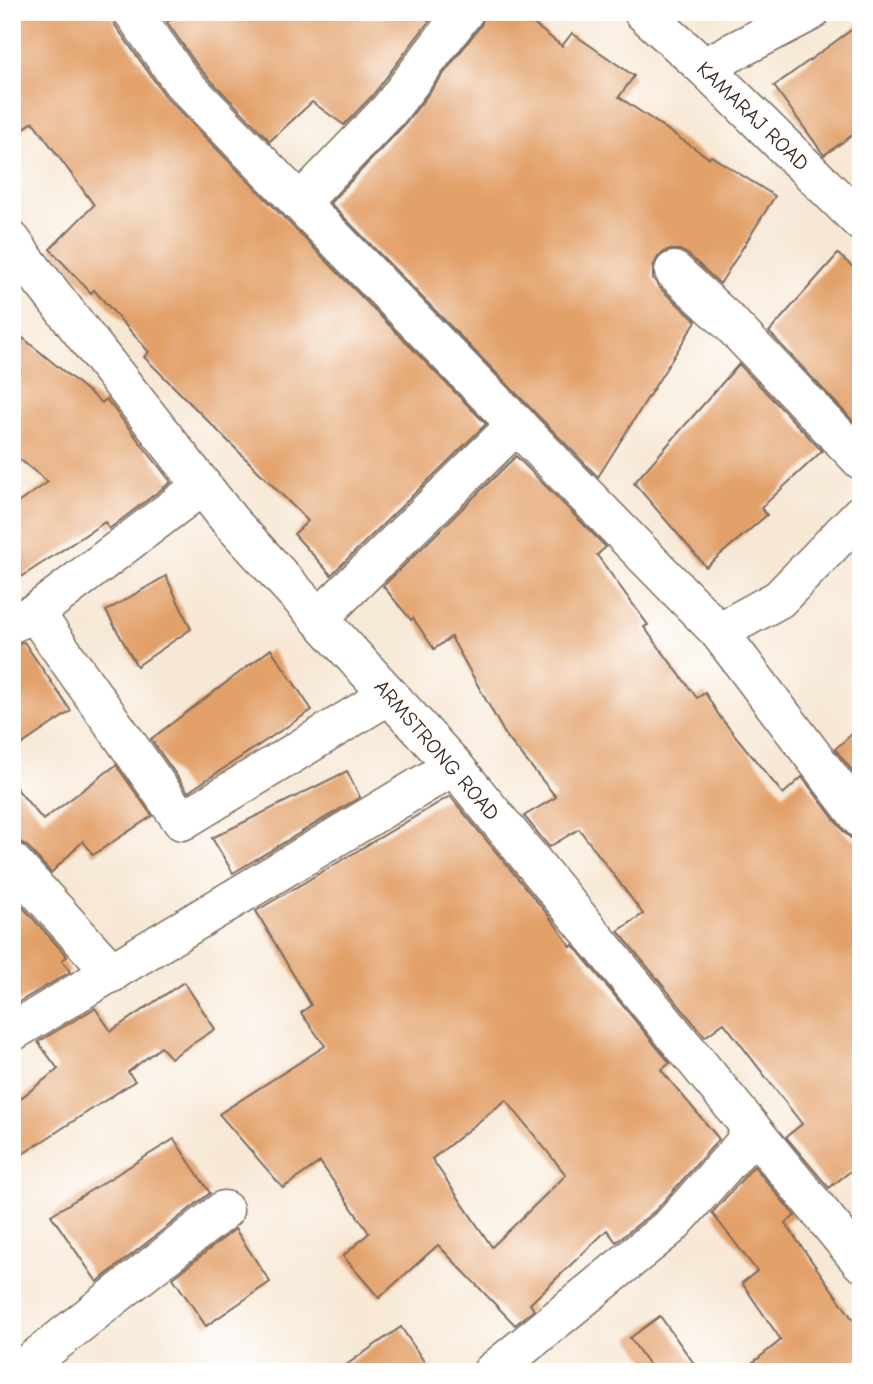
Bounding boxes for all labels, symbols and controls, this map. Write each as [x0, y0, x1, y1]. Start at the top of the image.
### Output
street label: KAMARAJ ROAD [692, 56, 814, 176]
street label: ARMSTRONG ROAD [369, 675, 505, 825]

